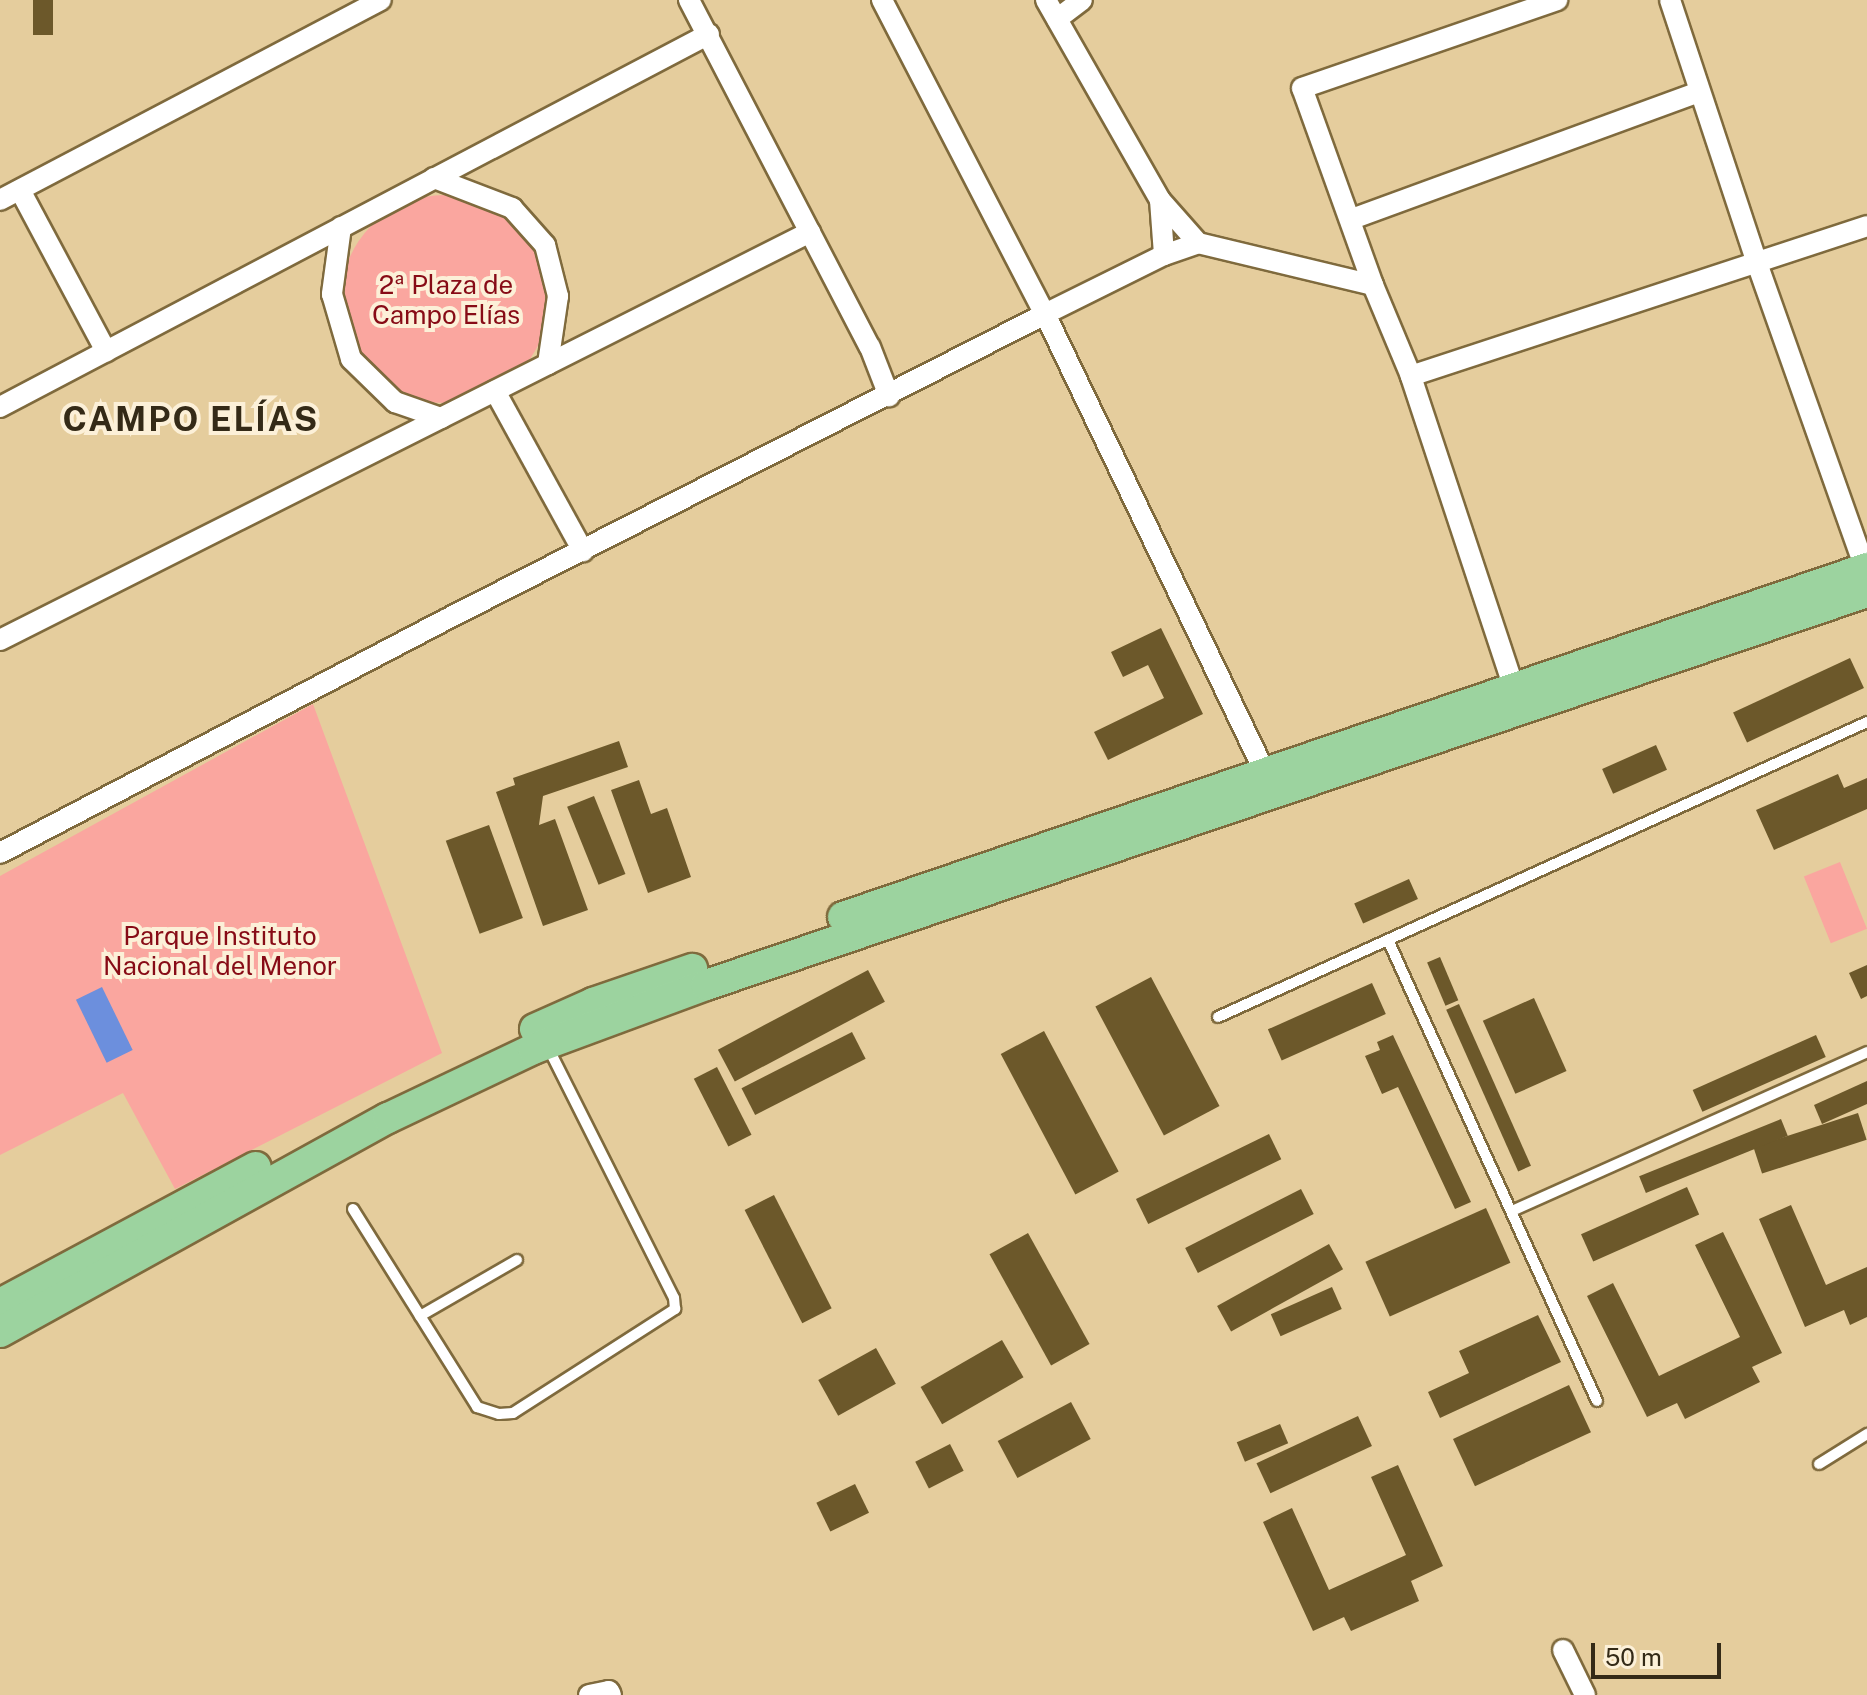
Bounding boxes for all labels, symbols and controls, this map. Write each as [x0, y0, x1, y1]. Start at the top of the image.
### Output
park label: 2ª Plaza de Campo Elías [372, 269, 520, 330]
district label: CAMPO ELÍAS [63, 400, 319, 440]
park label: Parque Instituto Nacional del Menor [103, 920, 337, 982]
scale bar [1595, 1627, 1725, 1677]
text: 50 m [1605, 1643, 1662, 1671]

